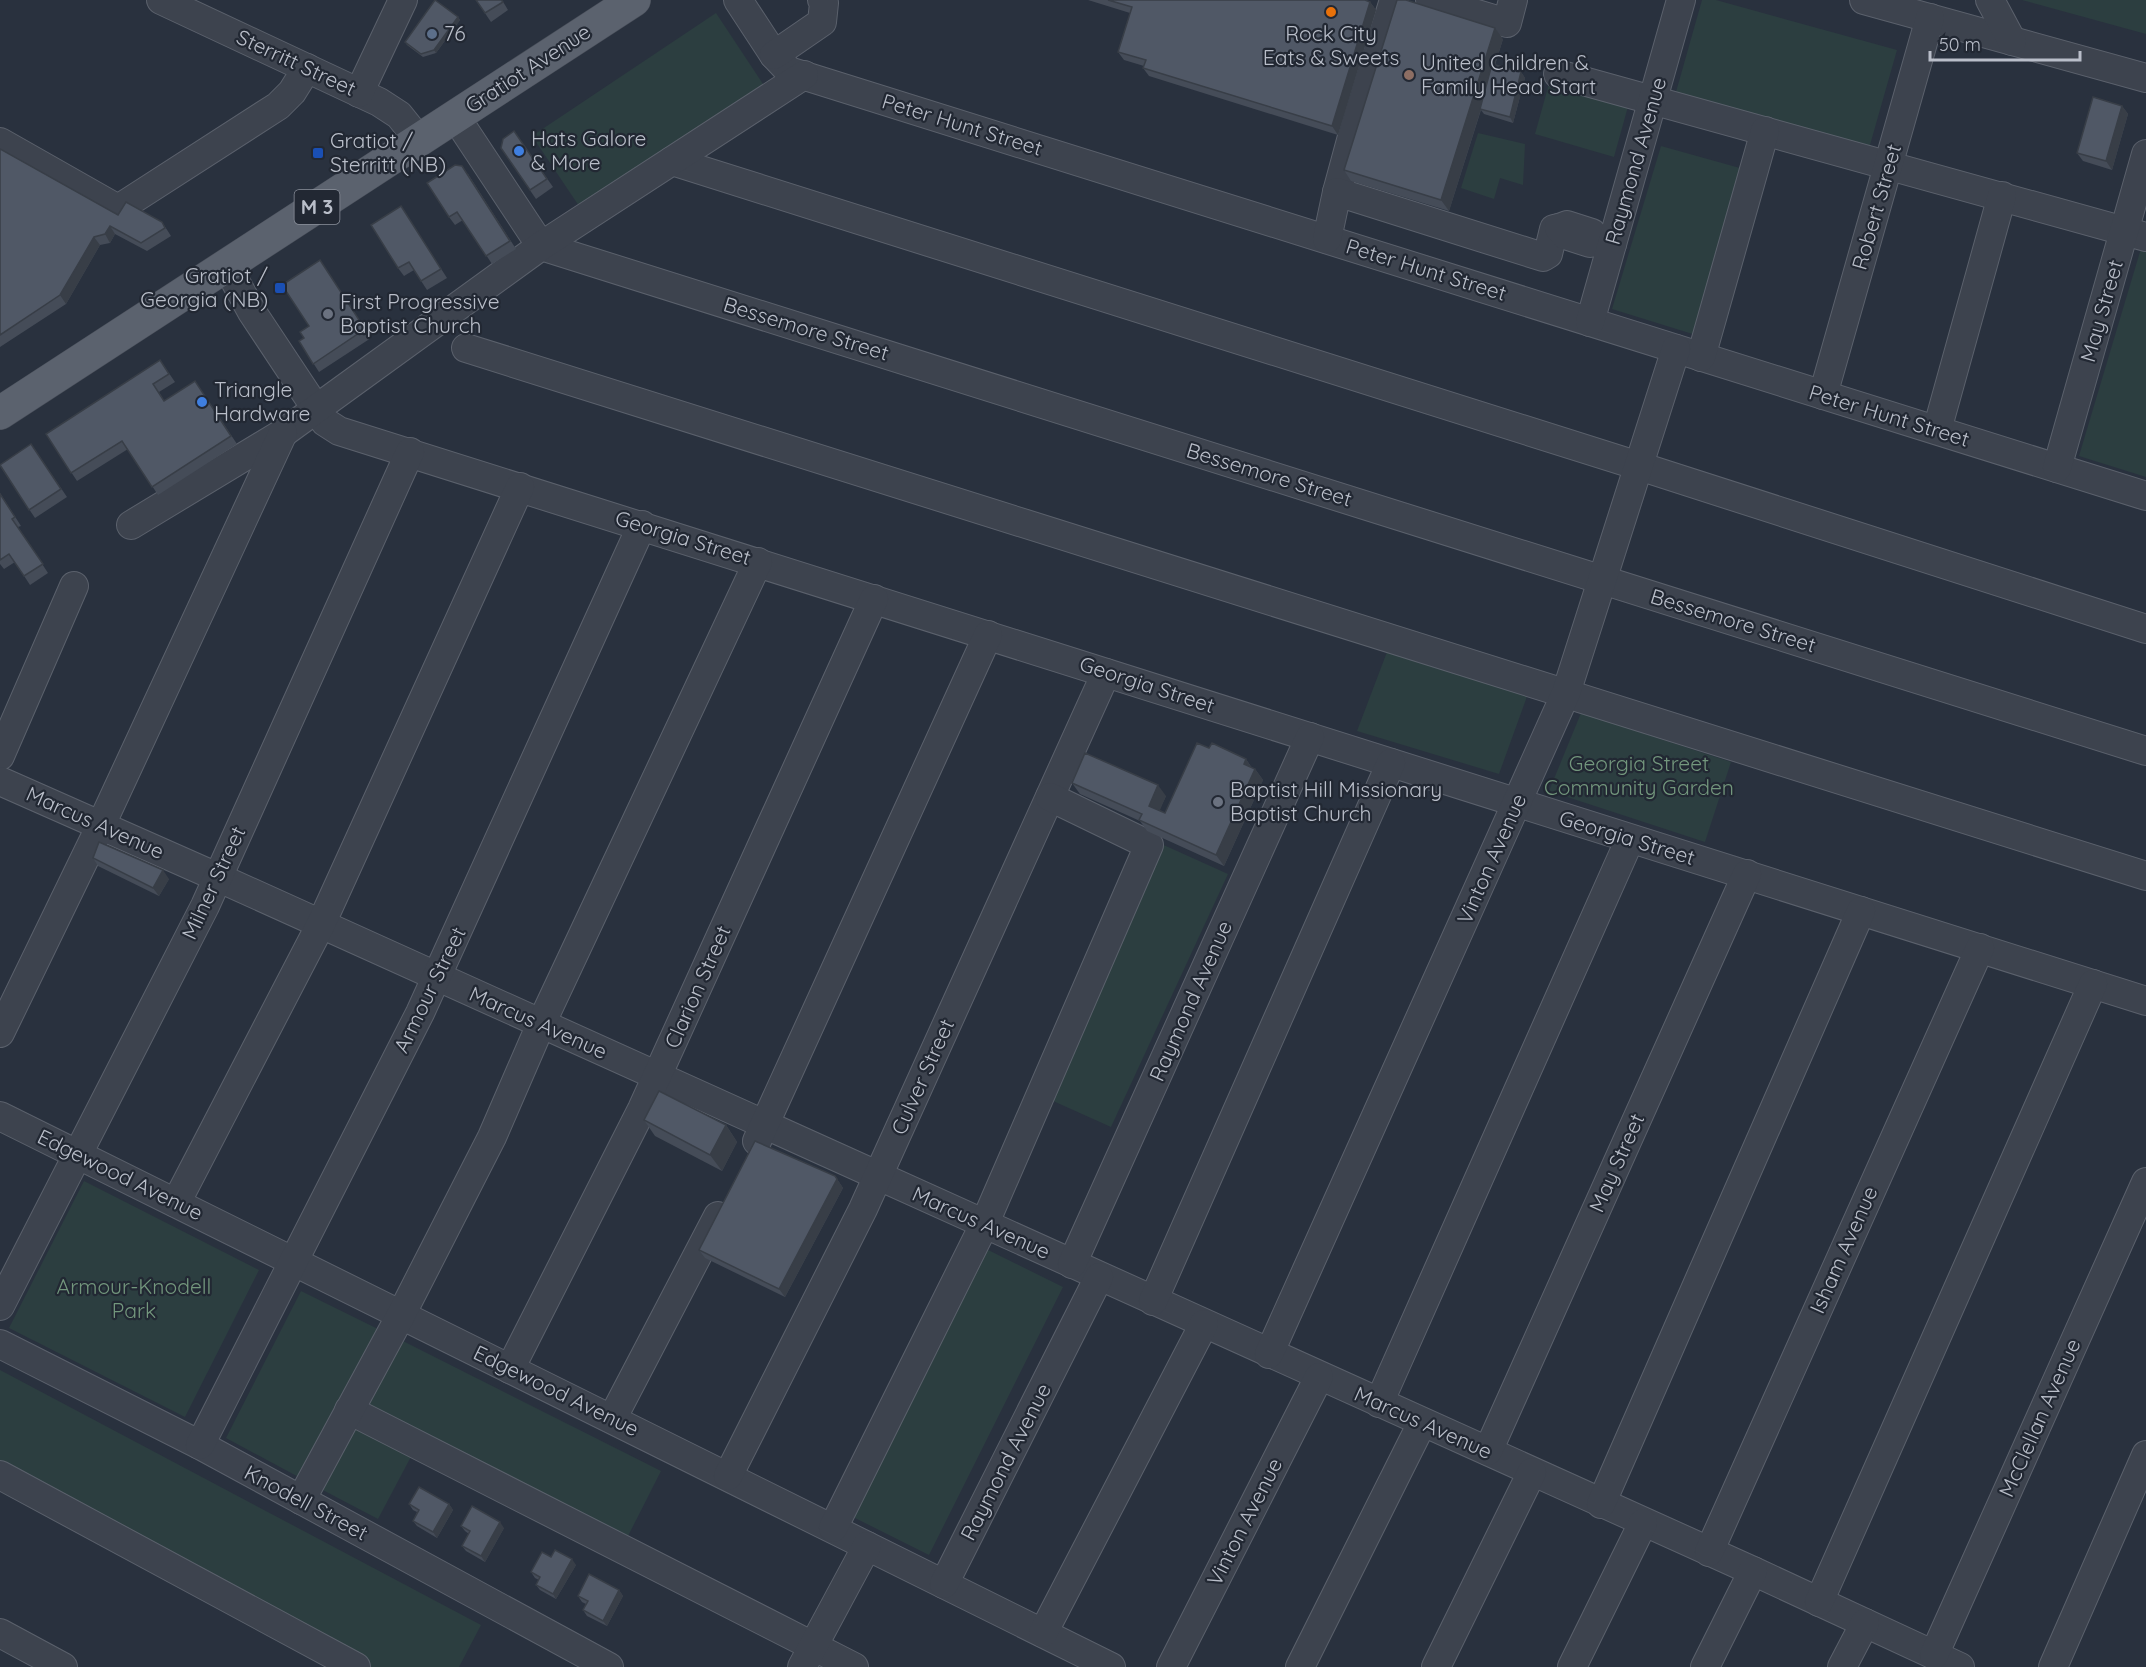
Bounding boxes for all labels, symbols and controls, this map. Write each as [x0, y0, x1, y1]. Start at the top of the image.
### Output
marker: Rock City Eats & Sweets [1324, 5, 1338, 19]
street label: Gratiot Avenue [460, 18, 595, 118]
place label: 76 [444, 20, 465, 46]
place label: Rock City Eats & Sweets [1263, 20, 1399, 70]
street label: Sterritt Street [233, 23, 360, 101]
scale bar [1930, 24, 2080, 62]
marker: 76 [425, 27, 439, 41]
text: 50 m [1939, 33, 1981, 56]
place label: United Children & Family Head Start [1421, 49, 1596, 99]
marker: United Children & Family Head Start [1402, 68, 1416, 82]
street label: Raymond Avenue [1599, 74, 1671, 247]
street label: Peter Hunt Street [879, 87, 1046, 161]
place label: Hats Galore & More [531, 125, 646, 175]
place label: Gratiot / Sterritt (NB) [330, 127, 446, 177]
street label: Robert Street [1846, 141, 1906, 273]
marker: Hats Galore & More [512, 144, 526, 158]
marker: Gratiot / Sterritt (NB) [311, 146, 325, 160]
road number: M 3 [294, 190, 340, 224]
street label: Peter Hunt Street [1343, 232, 1510, 306]
street label: May Street [2074, 257, 2128, 365]
place label: Gratiot / Georgia (NB) [140, 262, 268, 312]
marker: Gratiot / Georgia (NB) [273, 281, 287, 295]
place label: First Progressive Baptist Church [340, 288, 500, 338]
street label: Bessemore Street [720, 291, 892, 366]
marker: First Progressive Baptist Church [321, 307, 335, 321]
place label: Triangle Hardware [214, 376, 310, 426]
street label: Peter Hunt Street [1806, 378, 1973, 452]
marker: Triangle Hardware [195, 395, 209, 409]
street label: Bessemore Street [1183, 437, 1355, 512]
street label: Georgia Street [612, 504, 754, 570]
street label: Bessemore Street [1647, 583, 1819, 658]
street label: Georgia Street [1077, 650, 1218, 718]
park label: Georgia Street Community Garden [1544, 750, 1734, 800]
place label: Baptist Hill Missionary Baptist Church [1230, 776, 1442, 826]
street label: Marcus Avenue [23, 780, 168, 864]
street label: Vinton Avenue [1451, 789, 1531, 928]
marker: Baptist Hill Missionary Baptist Church [1211, 795, 1225, 809]
street label: Georgia Street [1556, 804, 1698, 870]
street label: Milner Street [176, 822, 251, 943]
street label: Raymond Avenue [1143, 916, 1237, 1085]
street label: Clarion Street [658, 921, 736, 1052]
street label: Armour Street [387, 922, 471, 1057]
street label: Marcus Avenue [466, 980, 611, 1064]
street label: Culver Street [885, 1015, 959, 1139]
street label: May Street [1583, 1109, 1649, 1216]
street label: Edgewood Avenue [34, 1123, 207, 1225]
street label: Marcus Avenue [909, 1180, 1054, 1264]
street label: Isham Avenue [1803, 1182, 1883, 1317]
park label: Armour-Knodell Park [57, 1273, 211, 1323]
street label: McClellan Avenue [1993, 1334, 2086, 1501]
street label: Edgewood Avenue [470, 1339, 643, 1441]
street label: Raymond Avenue [954, 1379, 1056, 1545]
street label: Marcus Avenue [1351, 1380, 1496, 1464]
street label: Vinton Avenue [1201, 1453, 1287, 1590]
street label: Knodell Street [240, 1459, 373, 1546]

